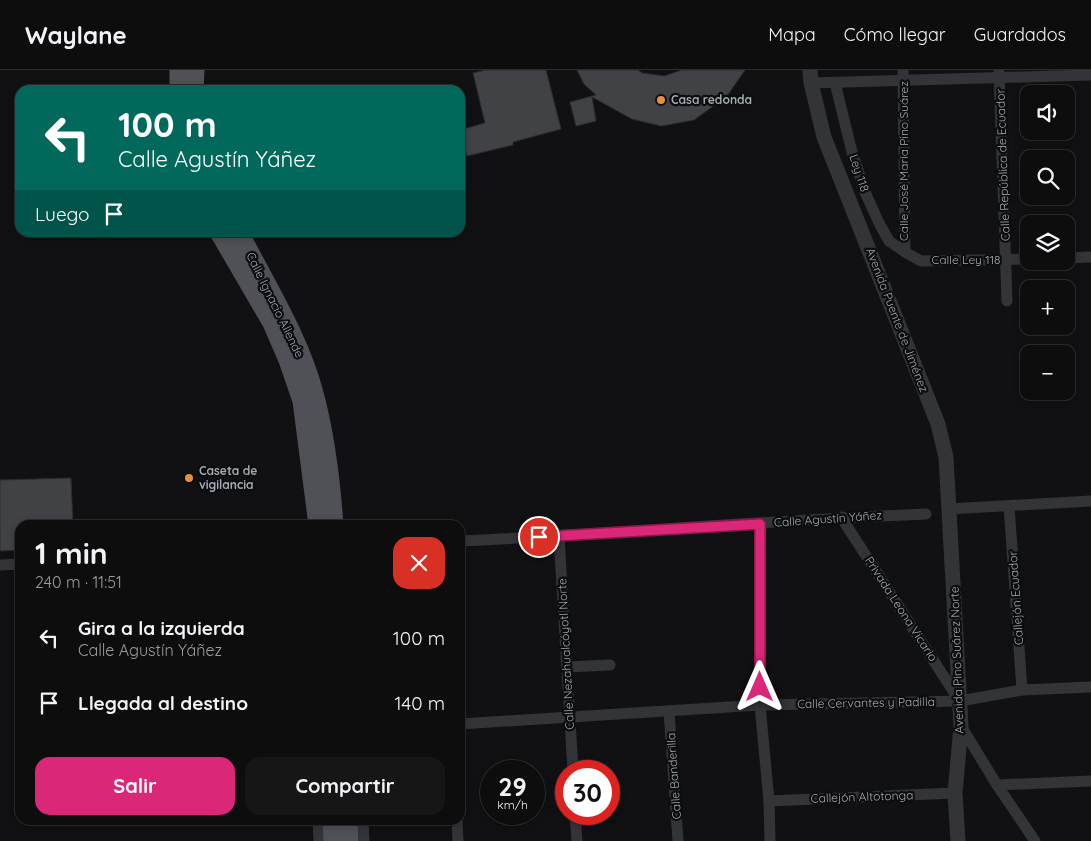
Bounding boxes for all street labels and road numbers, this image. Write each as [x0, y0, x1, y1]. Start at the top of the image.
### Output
street label: Calle José María Pino Suárez [896, 81, 911, 241]
street label: Calle República de Ecuador [992, 88, 1013, 241]
street label: Ley 118 [846, 152, 873, 194]
street label: Avenida Puente de Jiménez [863, 245, 932, 394]
street label: Calle Ignacio Allende [243, 250, 308, 360]
street label: Calle Ley 118 [931, 252, 1001, 267]
street label: Calle Agustín Yáñez [774, 507, 883, 530]
street label: Callejón Ecuador [1005, 550, 1026, 646]
street label: Privada Leona Vicario [862, 553, 941, 664]
street label: Calle Nezahualcóyotl Norte [554, 578, 577, 730]
street label: Avenida Pino Suárez Norte [946, 586, 967, 734]
street label: Calle Cervantes y Padilla [797, 694, 935, 711]
street label: Calle Banderilla [663, 732, 684, 820]
street label: Callejón Altotonga [810, 787, 914, 806]

